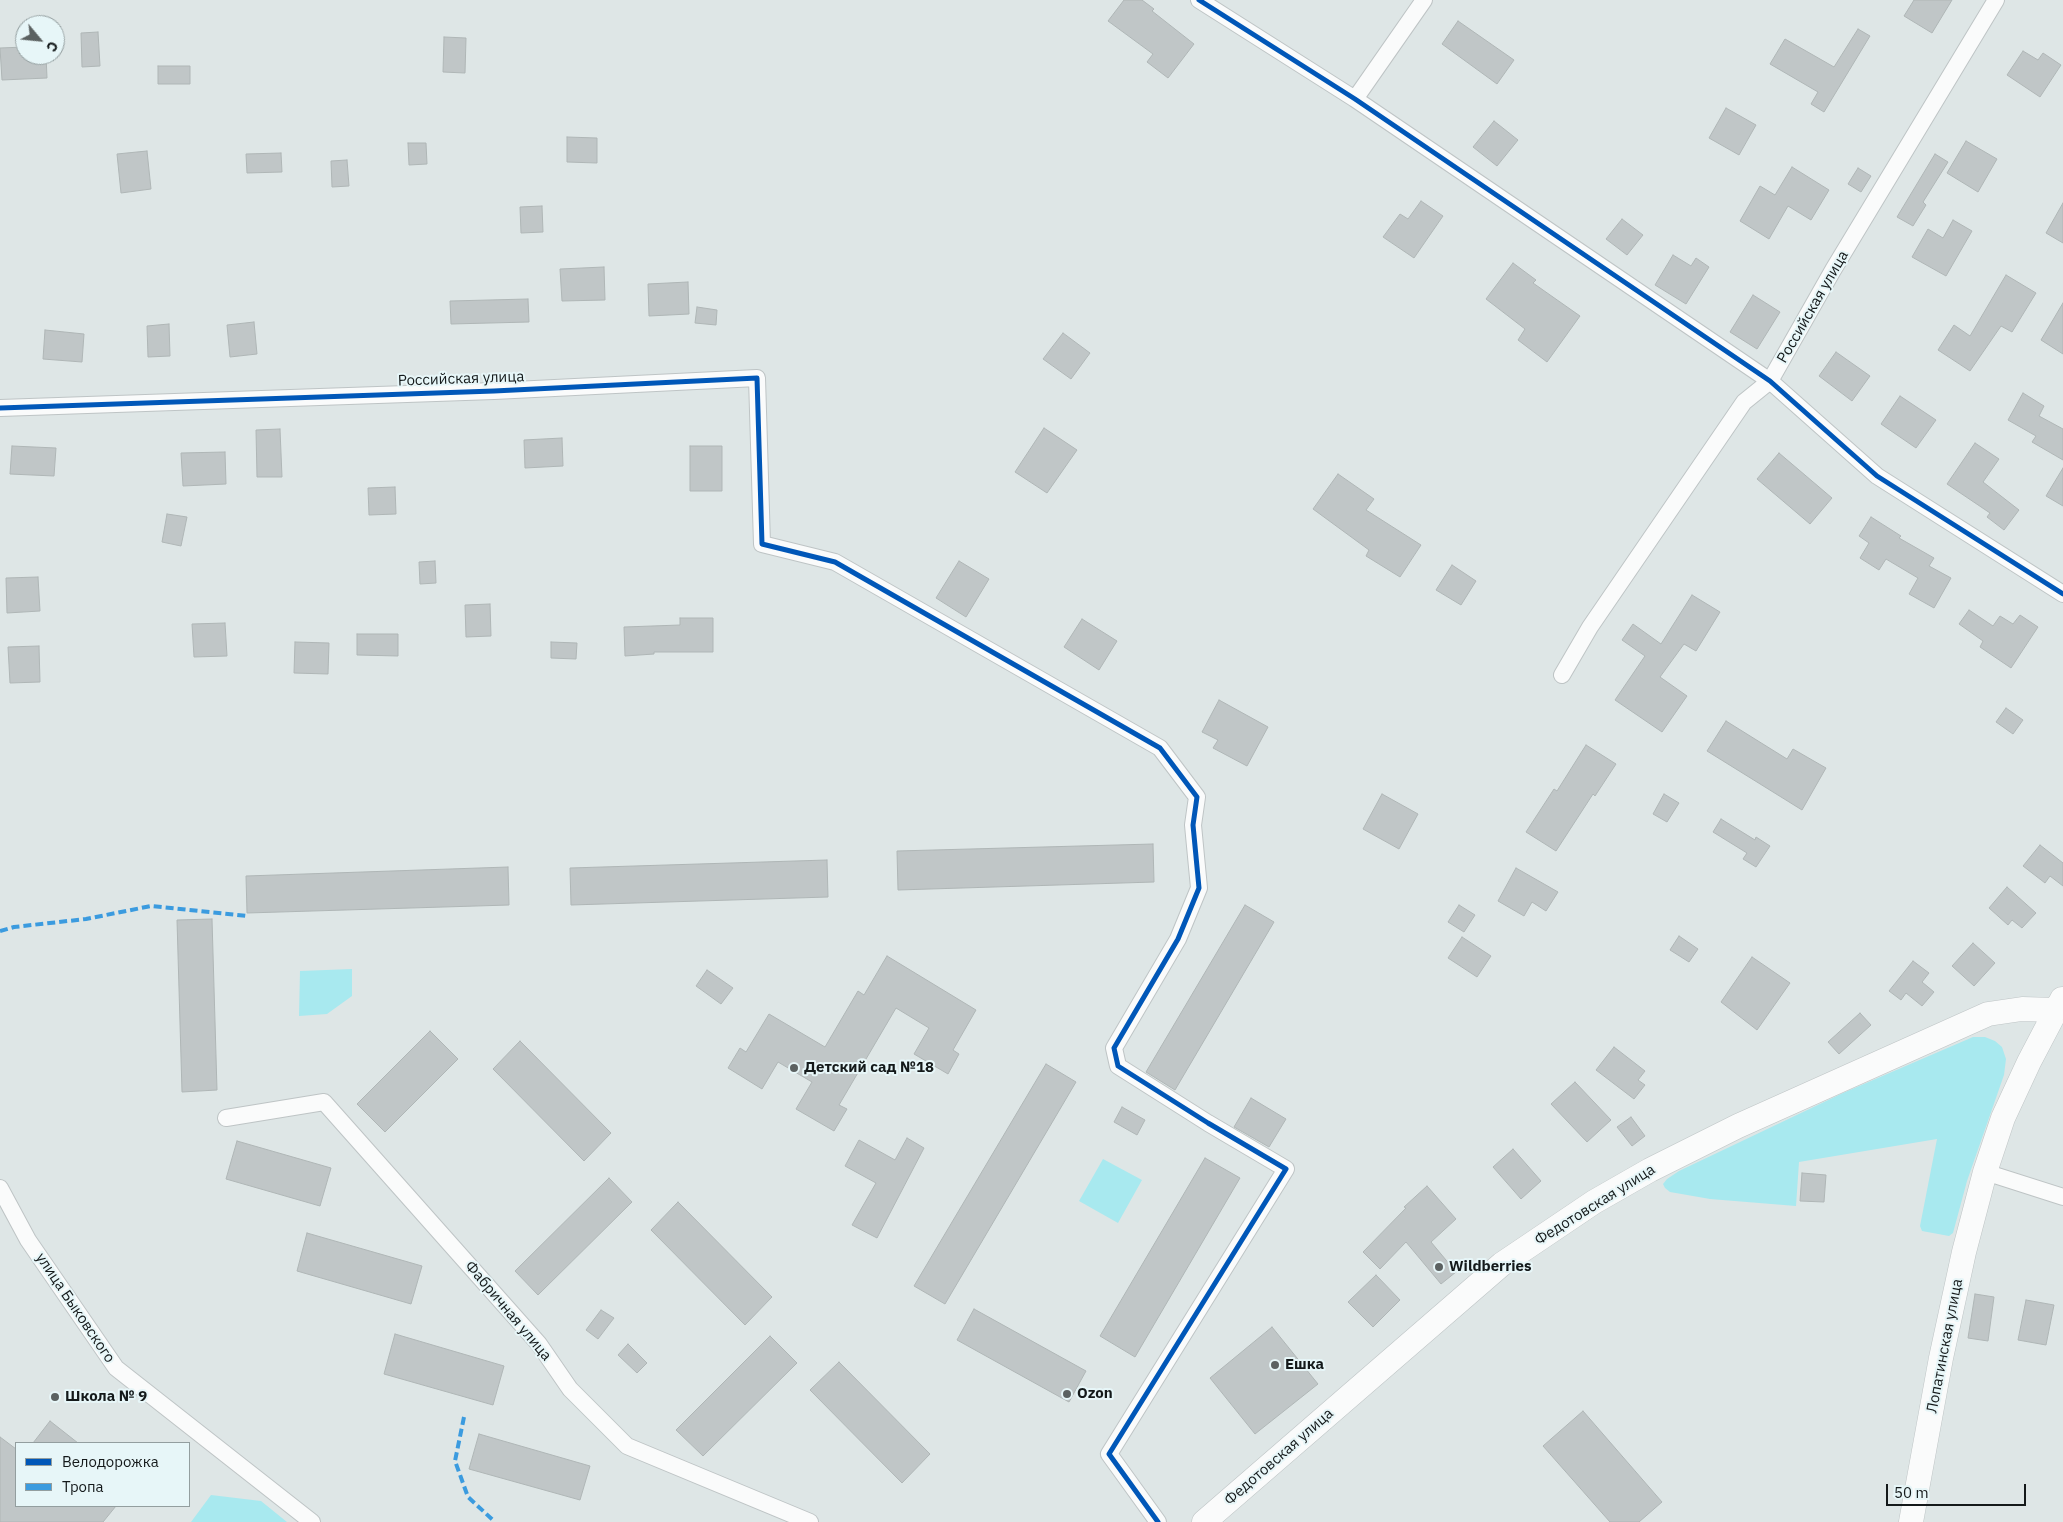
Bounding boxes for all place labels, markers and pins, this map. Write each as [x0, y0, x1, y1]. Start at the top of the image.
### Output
place label: Детский сад №18 [804, 1059, 934, 1077]
marker: Детский сад №18 [788, 1062, 800, 1074]
place label: Wildberries [1449, 1258, 1531, 1276]
marker: Wildberries [1433, 1261, 1445, 1273]
place label: Ешка [1285, 1356, 1324, 1374]
marker: Ешка [1269, 1359, 1281, 1371]
place label: Ozon [1077, 1385, 1113, 1403]
place label: Школа № 9 [65, 1388, 147, 1406]
marker: Ozon [1061, 1388, 1073, 1400]
marker: Школа № 9 [49, 1391, 61, 1403]

